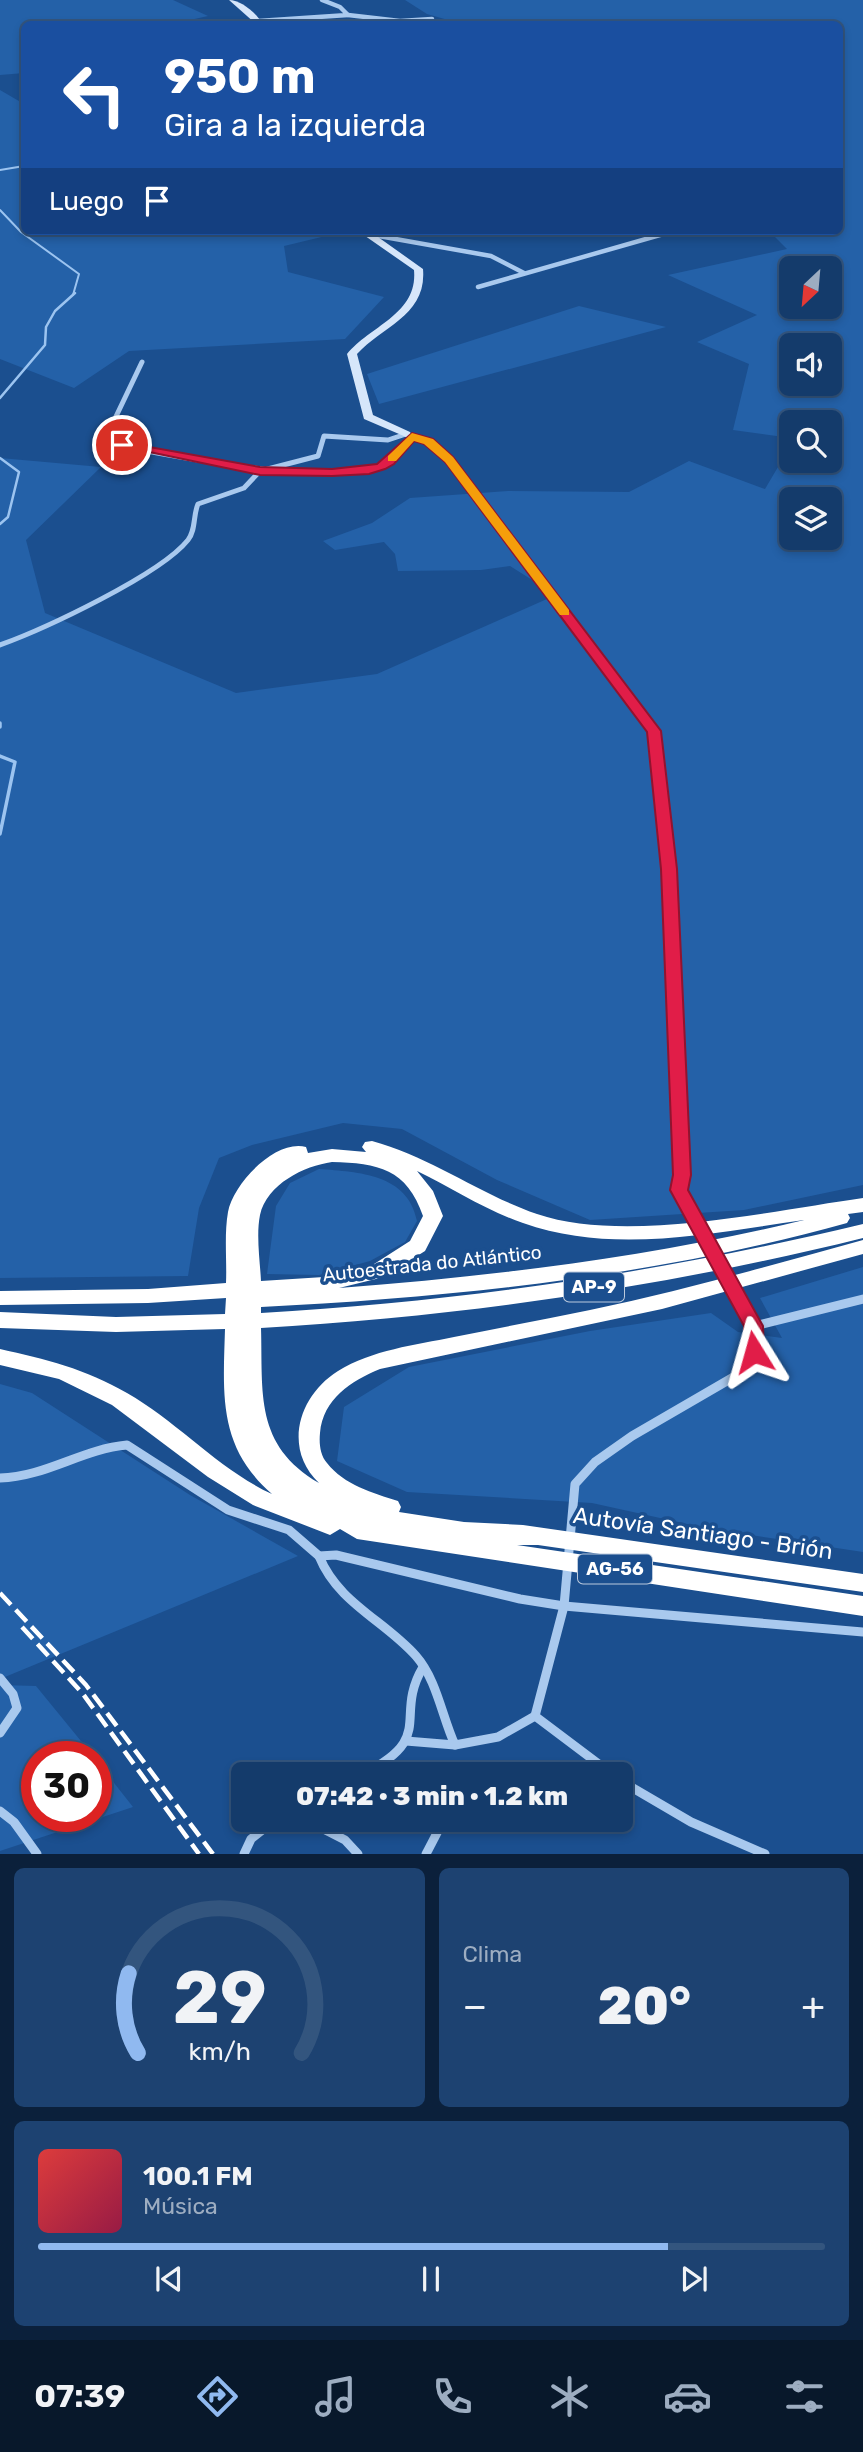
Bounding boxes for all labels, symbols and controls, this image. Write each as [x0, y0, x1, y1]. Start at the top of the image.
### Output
text: 950 m [164, 47, 316, 105]
icon: left [49, 49, 140, 140]
text: Gira a la izquierda [164, 106, 426, 144]
icon: arrive [138, 182, 176, 220]
text: Luego [49, 186, 124, 217]
north arrow [779, 256, 842, 318]
map controls [779, 256, 842, 550]
button: sound [779, 333, 842, 396]
button: search [779, 410, 842, 473]
pin [92, 415, 152, 475]
icon: arrive [103, 426, 141, 464]
button: layers [779, 487, 842, 550]
street label: Autoestrada do Atlántico [321, 1241, 543, 1286]
road number: AP-9 [564, 1272, 624, 1302]
position arrow [717, 1315, 791, 1389]
street label: Autovía Santiago - Brión [571, 1501, 835, 1565]
road number: AG-56 [578, 1554, 652, 1584]
speed limit sign: 30 [21, 1741, 112, 1832]
text: 07:42 · 3 min · 1.2 km [296, 1781, 568, 1812]
text: Clima [463, 1940, 522, 1968]
text: 29 [172, 1956, 266, 2042]
text: 20° [598, 1975, 691, 2037]
text: − [463, 1983, 487, 2029]
text: + [801, 1983, 825, 2029]
text: km/h [188, 2037, 250, 2066]
text: 100.1 FM [143, 2161, 253, 2192]
text: Música [143, 2192, 218, 2220]
icon: previous [150, 2260, 188, 2298]
icon: pause [412, 2260, 450, 2298]
icon: next [675, 2260, 713, 2298]
icon: directions [193, 2372, 242, 2421]
icon: music [311, 2372, 360, 2421]
icon: phone [428, 2372, 477, 2421]
icon: climate [545, 2372, 594, 2421]
icon: car [663, 2372, 712, 2421]
icon: filters [780, 2372, 829, 2421]
text: 07:39 [34, 2377, 125, 2415]

